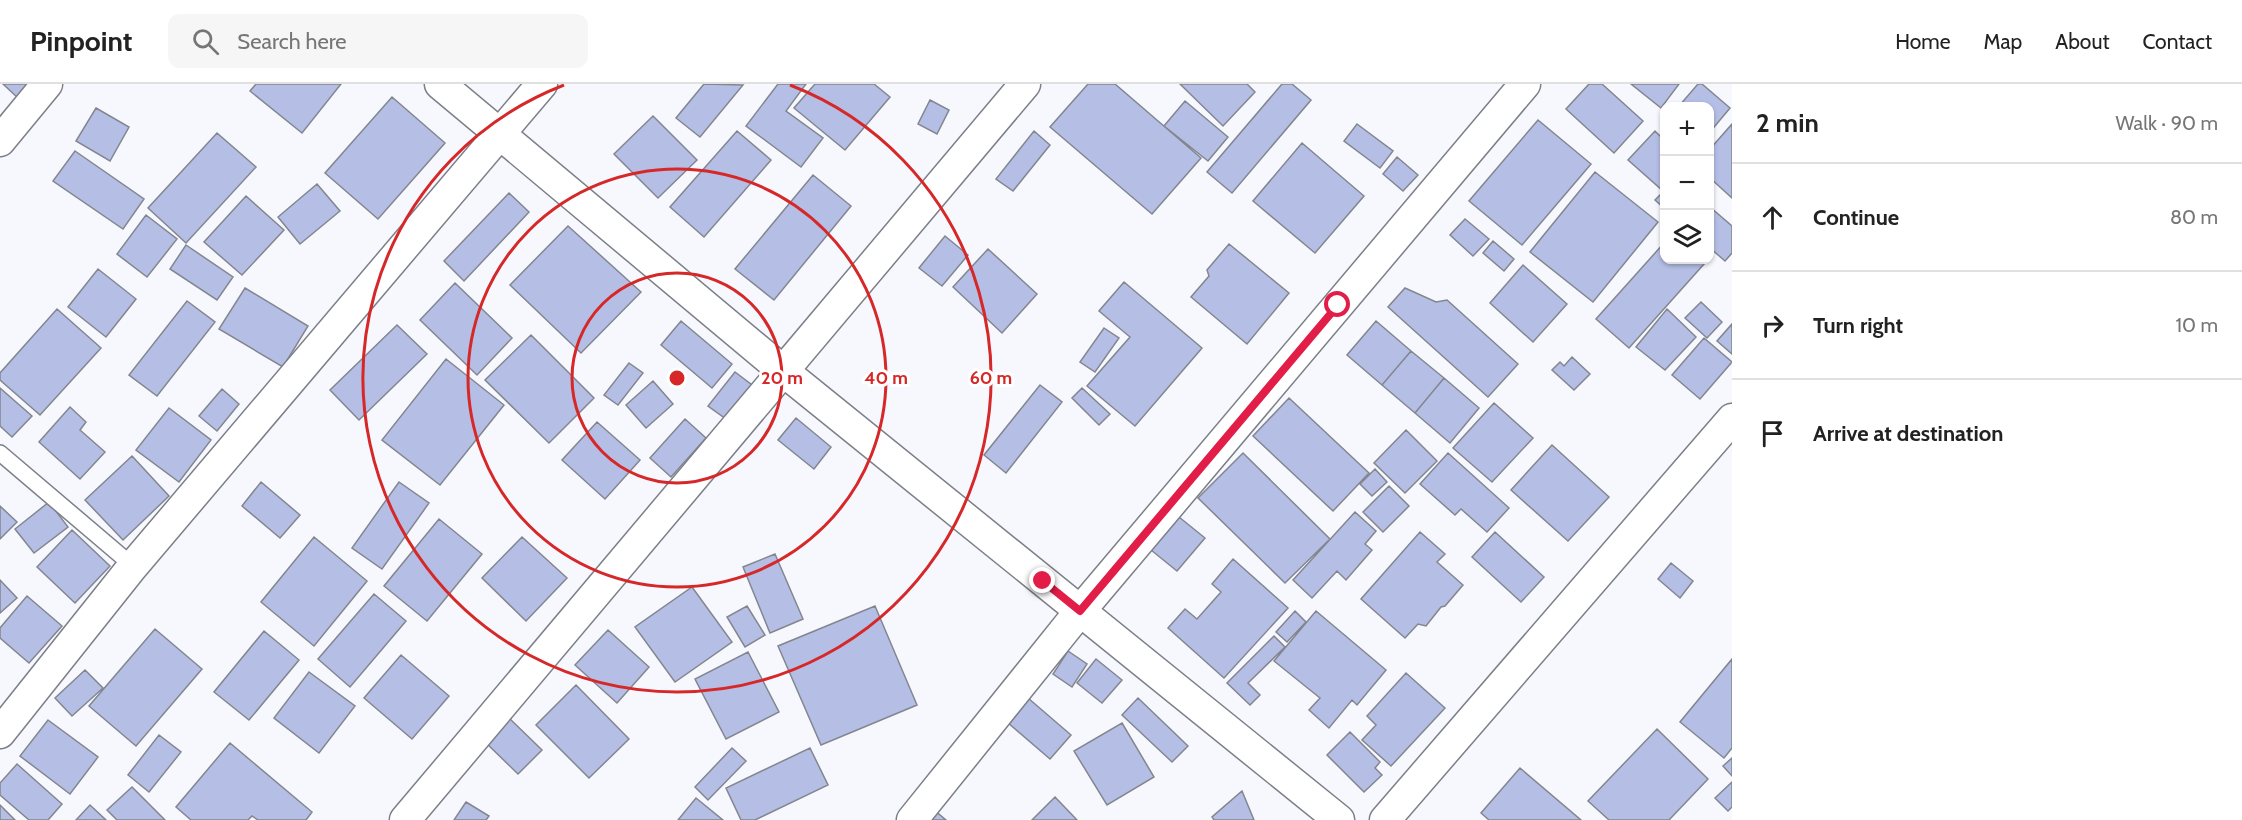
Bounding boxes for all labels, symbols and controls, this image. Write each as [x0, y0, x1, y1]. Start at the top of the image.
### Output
search box [168, 14, 588, 68]
text: Pinpoint [30, 24, 132, 58]
icon: search [189, 25, 222, 58]
text: Search here [237, 28, 347, 55]
text: Home [1895, 29, 1951, 54]
text: Map [1984, 29, 2022, 54]
text: About [2055, 29, 2109, 54]
text: Contact [2142, 29, 2212, 54]
map controls [1660, 102, 1714, 264]
button: + [1660, 102, 1714, 156]
text: 2 min [1756, 107, 1819, 139]
text: Walk · 90 m [2115, 111, 2218, 135]
button: − [1660, 156, 1714, 210]
icon: ahead [1756, 201, 1789, 234]
text: Continue [1813, 204, 1899, 231]
text: 80 m [2170, 205, 2218, 229]
button: layers [1660, 210, 1714, 264]
route start [1324, 291, 1350, 317]
icon: right [1756, 309, 1789, 342]
text: Turn right [1813, 312, 1903, 339]
text: 10 m [2175, 313, 2218, 337]
text: 20 m [761, 367, 803, 389]
text: 40 m [864, 367, 908, 389]
text: 60 m [970, 367, 1012, 389]
centre of rings [667, 368, 687, 388]
icon: arrive [1756, 417, 1789, 450]
text: Arrive at destination [1813, 420, 2003, 447]
route end [1029, 567, 1055, 593]

